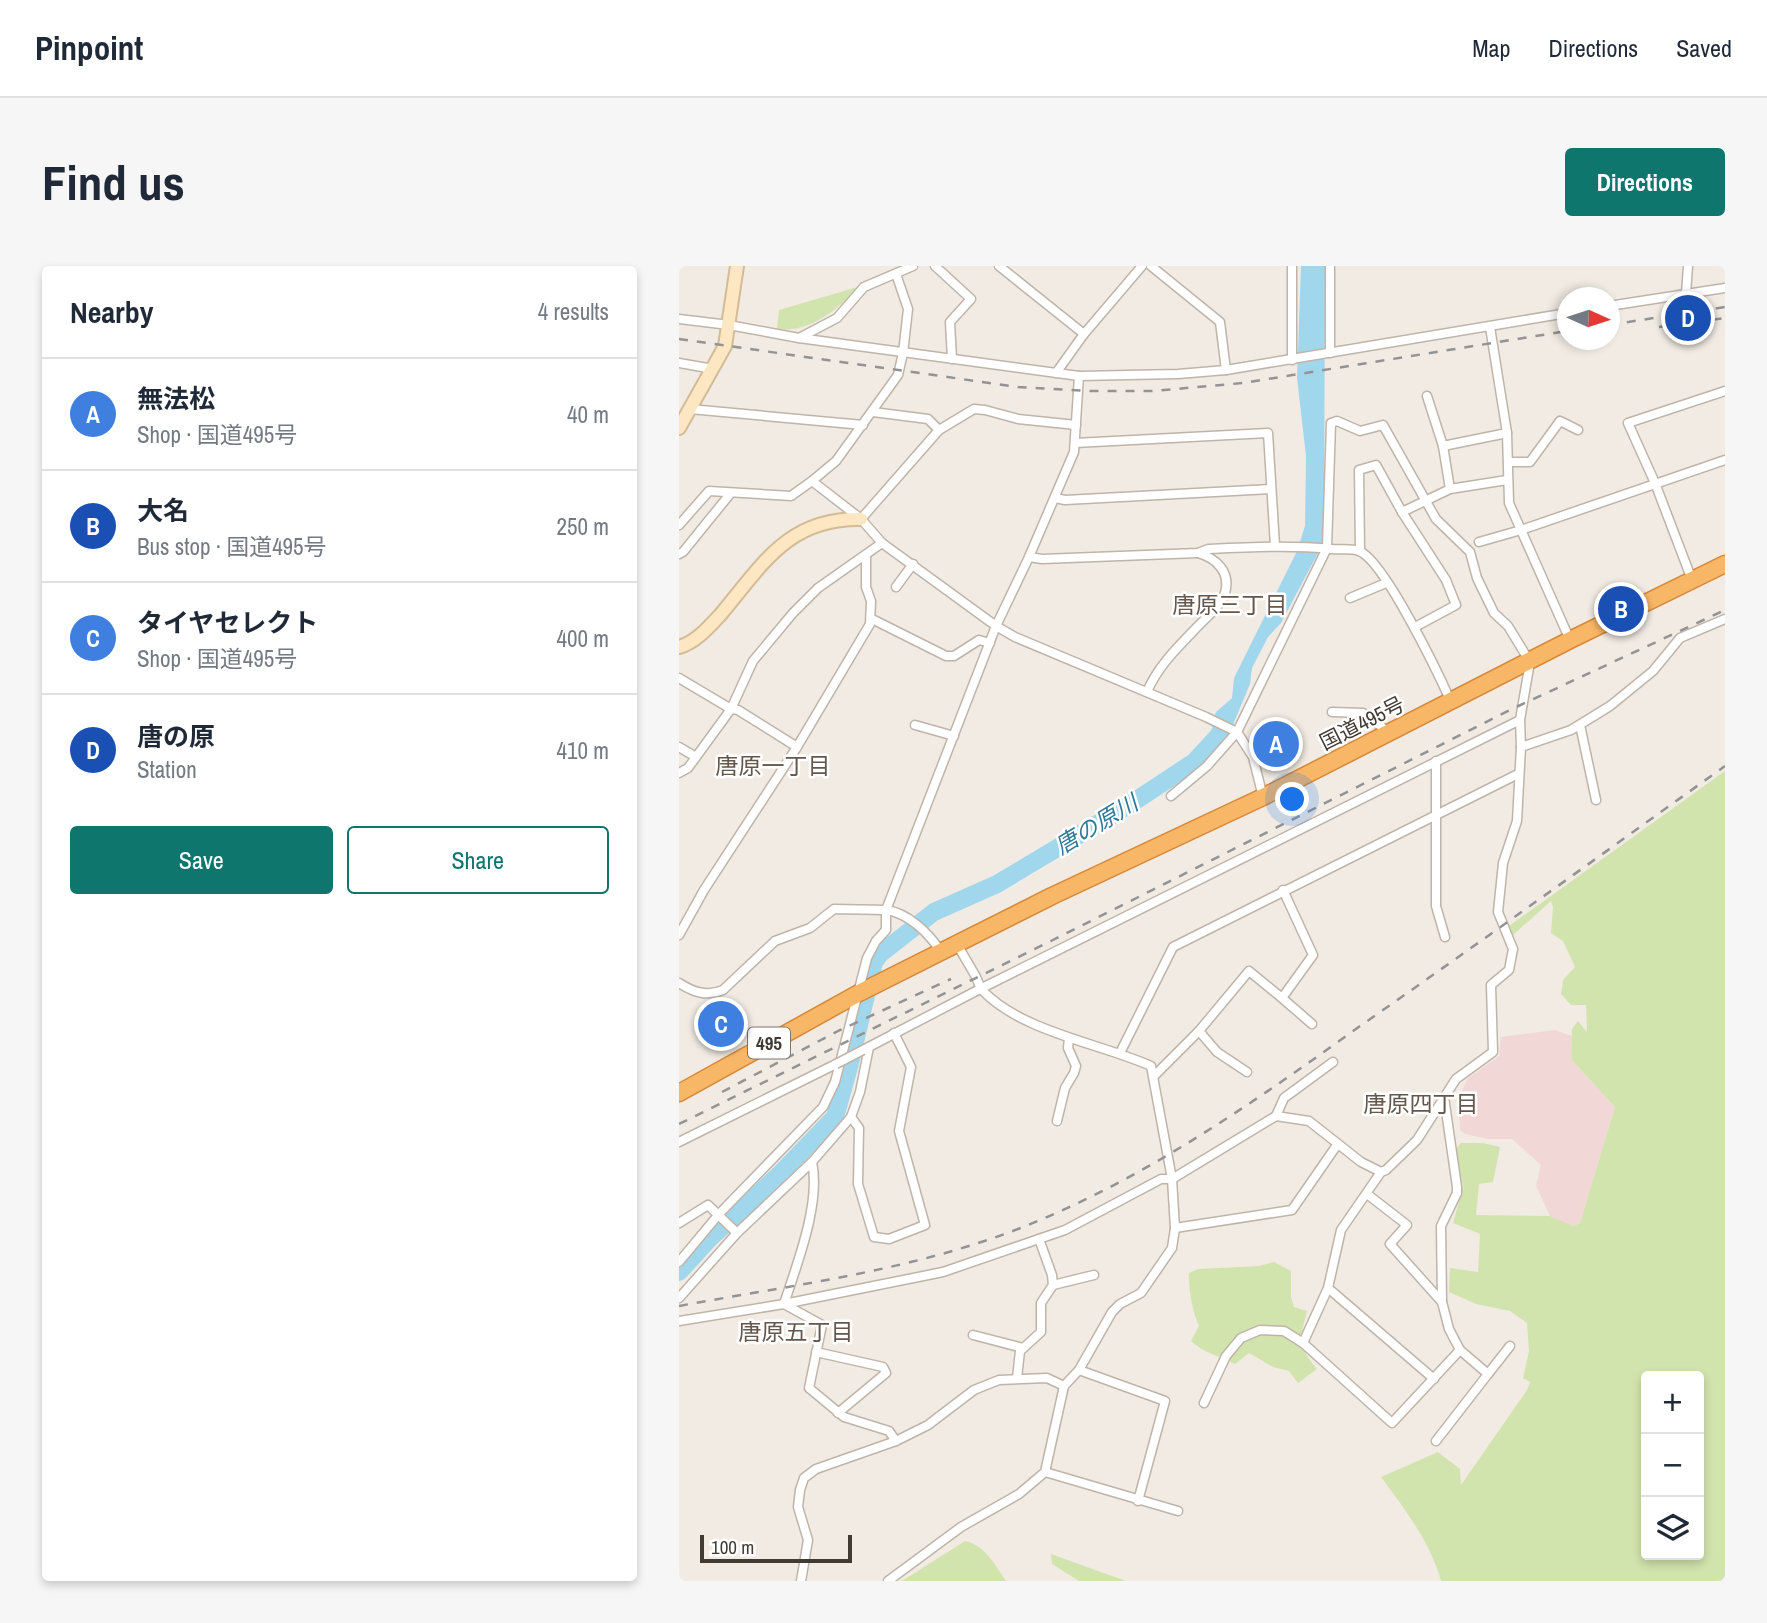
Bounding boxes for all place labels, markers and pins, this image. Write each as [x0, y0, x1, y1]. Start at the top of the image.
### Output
pin: D [1665, 292, 1711, 344]
pin: B [1598, 583, 1644, 635]
pin: A [1253, 718, 1299, 770]
pin: C [698, 998, 744, 1050]

